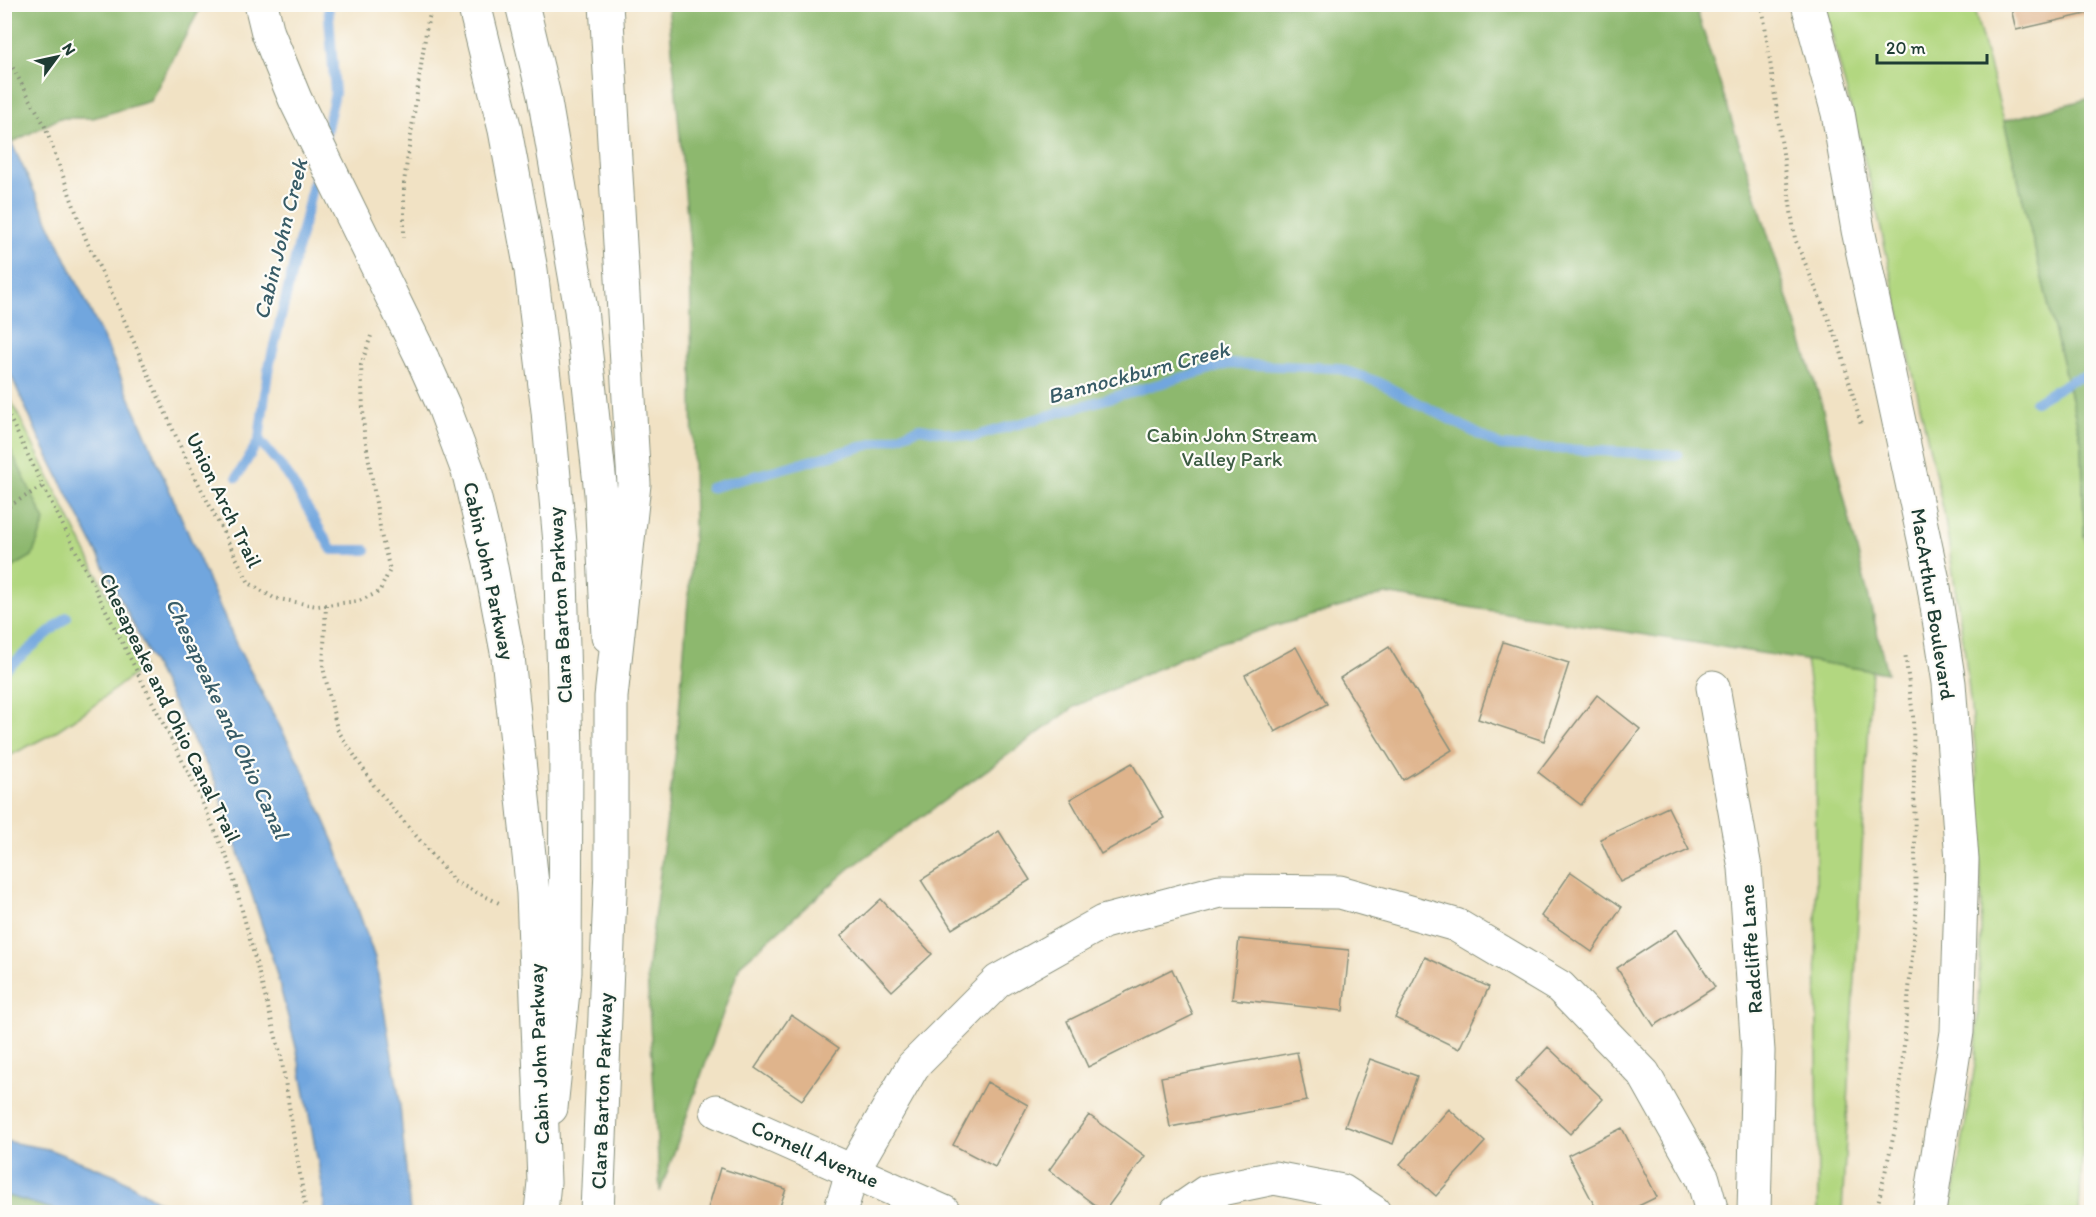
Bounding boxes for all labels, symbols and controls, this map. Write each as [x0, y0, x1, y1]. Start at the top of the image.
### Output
north arrow [27, 27, 87, 87]
scale bar [1877, 27, 1986, 65]
text: 20 m [1886, 37, 1926, 59]
text: N [58, 39, 80, 59]
water label: Cabin John Creek [247, 154, 314, 322]
water label: Bannockburn Creek [1044, 335, 1234, 410]
park label: Cabin John Stream Valley Park [1147, 422, 1318, 471]
street label: Union Arch Trail [181, 428, 268, 571]
street label: Cabin John Parkway [458, 480, 521, 662]
street label: Clara Barton Parkway [542, 506, 577, 704]
street label: MacArthur Boulevard [1906, 506, 1961, 702]
street label: Chesapeake and Ohio Canal Trail [94, 569, 246, 847]
water label: Chesapeake and Ohio Canal [161, 593, 295, 843]
street label: Radcliffe Lane [1734, 883, 1767, 1015]
street label: Cabin John Parkway [523, 963, 554, 1145]
street label: Clara Barton Parkway [586, 992, 617, 1190]
street label: Cornell Avenue [747, 1114, 883, 1193]

